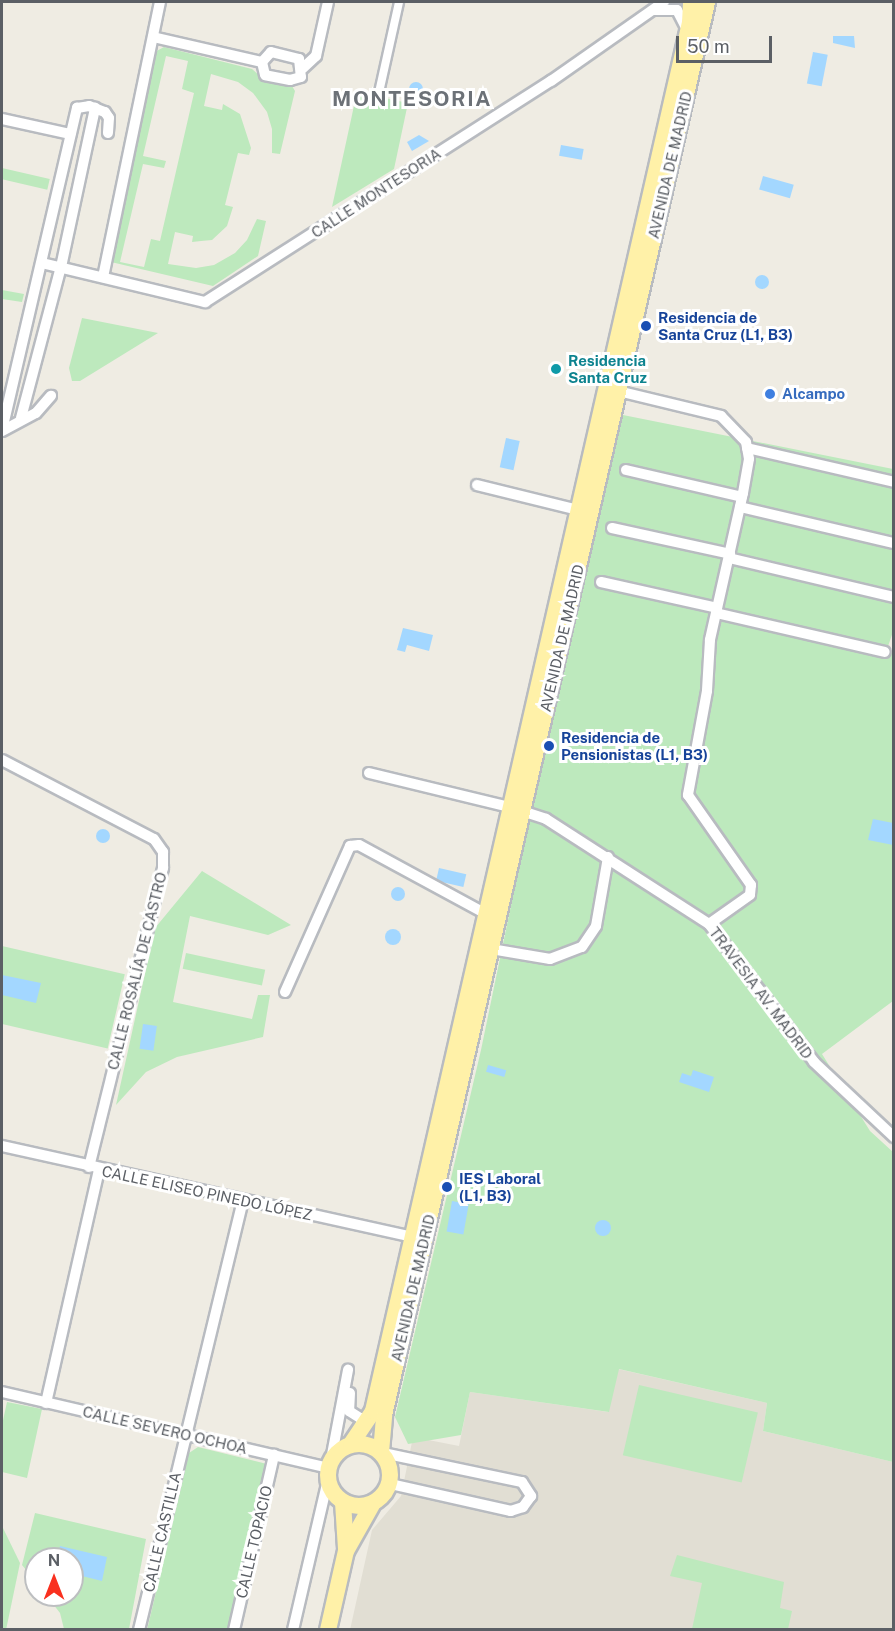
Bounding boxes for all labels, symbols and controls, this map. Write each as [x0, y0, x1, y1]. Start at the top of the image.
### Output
scale bar [679, 24, 775, 62]
text: 50 m [687, 36, 730, 57]
district label: MONTESORIA [332, 86, 492, 112]
street label: AVENIDA DE MADRID [644, 90, 696, 240]
street label: CALLE MONTESORIA [308, 144, 444, 242]
place label: Residencia de Santa Cruz (L1, B3) [658, 308, 793, 343]
marker: Residencia de Santa Cruz (L1, B3) [639, 319, 653, 333]
place label: Residencia Santa Cruz [568, 351, 647, 386]
marker: Residencia Santa Cruz [549, 362, 563, 376]
place label: Alcampo [782, 385, 845, 403]
marker: Alcampo [763, 387, 777, 401]
street label: AVENIDA DE MADRID [536, 563, 588, 713]
place label: Residencia de Pensionistas (L1, B3) [561, 728, 708, 763]
marker: Residencia de Pensionistas (L1, B3) [542, 739, 556, 753]
street label: CALLE ROSALÍA DE CASTRO [104, 870, 170, 1072]
street label: TRAVESIA AV. MADRID [706, 923, 816, 1063]
street label: CALLE ELISEO PINEDO LÓPEZ [100, 1162, 314, 1224]
place label: IES Laboral (L1, B3) [459, 1169, 541, 1204]
marker: IES Laboral (L1, B3) [440, 1180, 454, 1194]
street label: AVENIDA DE MADRID [387, 1213, 439, 1363]
street label: CALLE SEVERO OCHOA [81, 1402, 249, 1458]
street label: CALLE CASTILLA [139, 1470, 185, 1594]
street label: CALLE TOPACIO [232, 1484, 276, 1600]
north arrow [24, 1547, 84, 1607]
text: N [48, 1551, 60, 1570]

